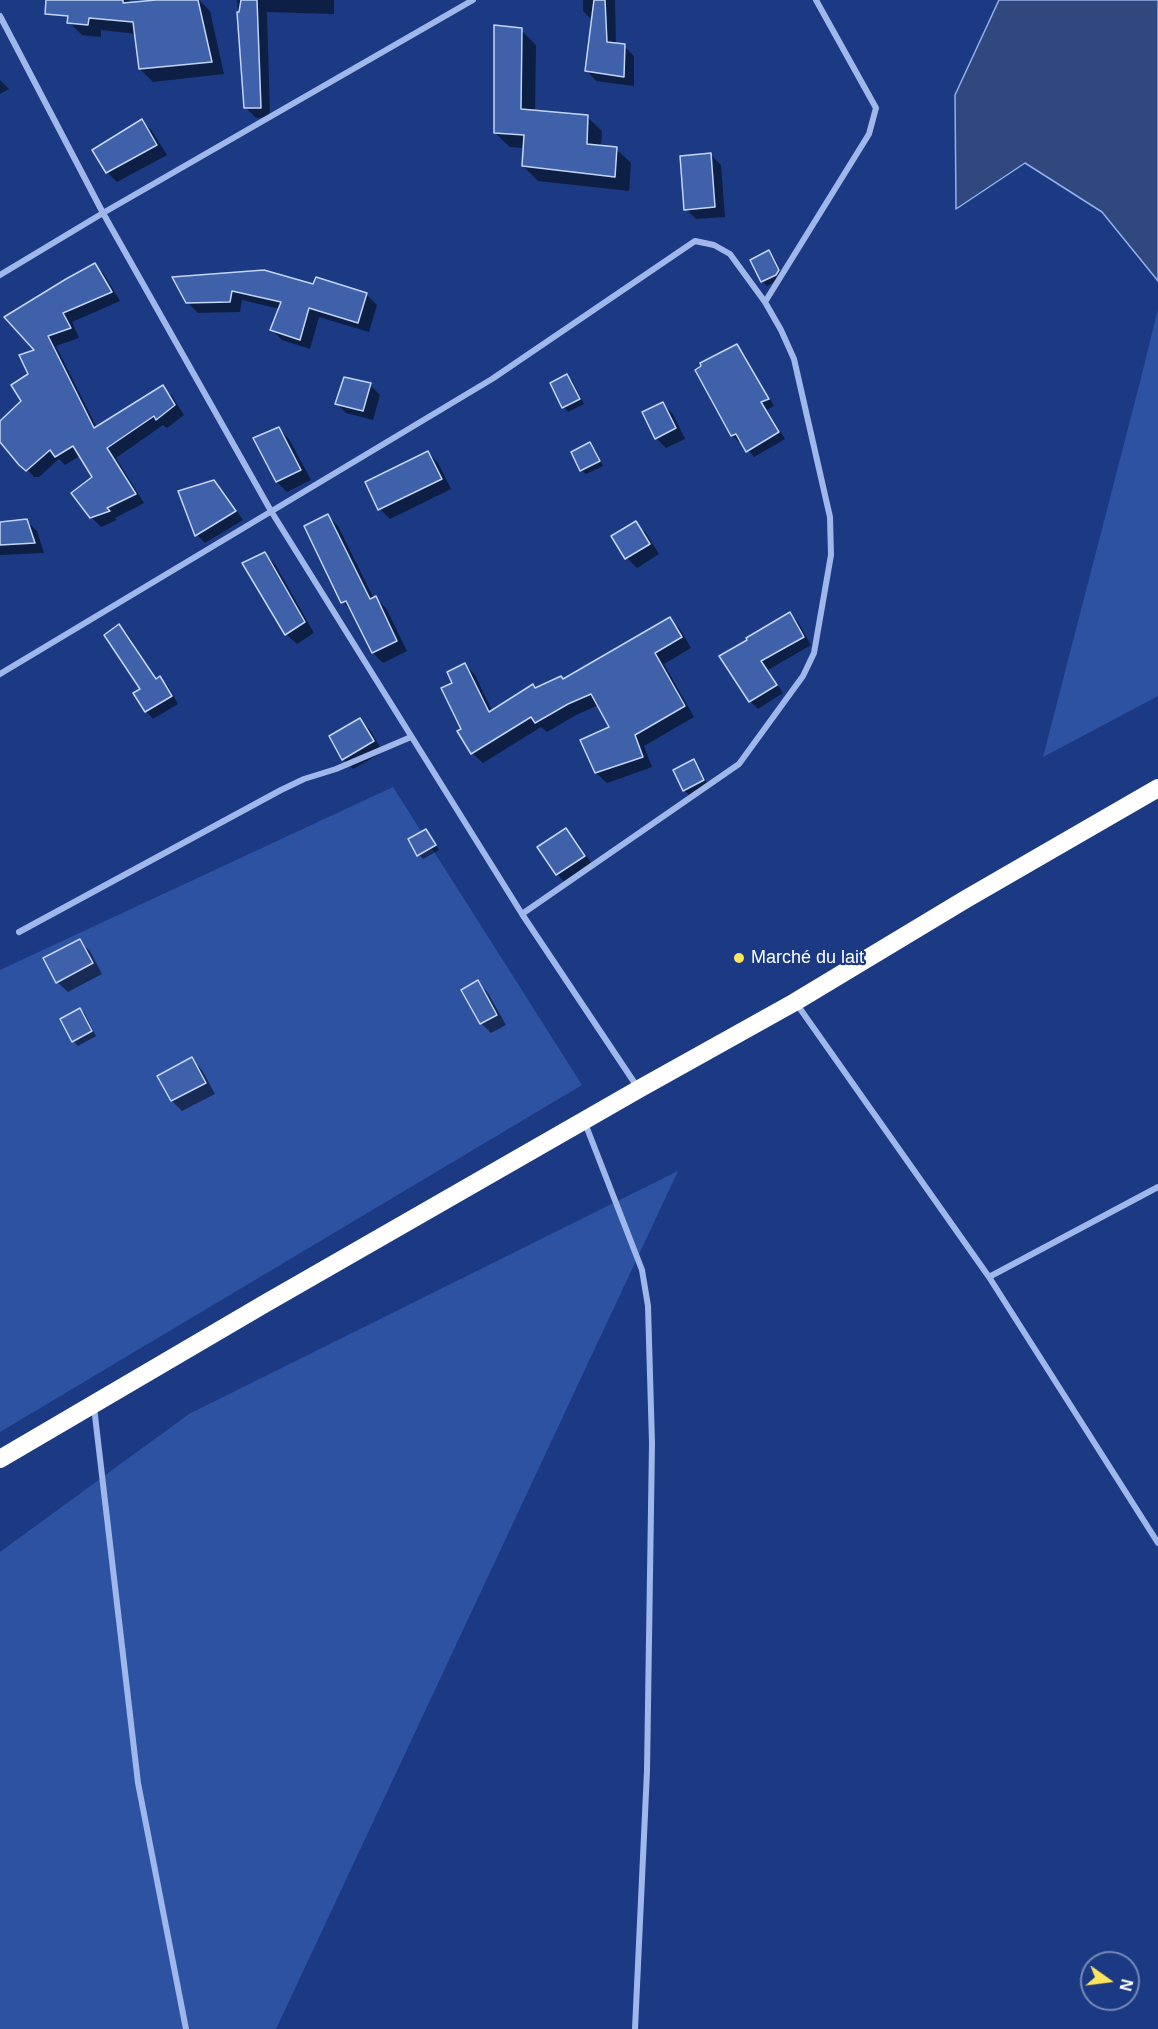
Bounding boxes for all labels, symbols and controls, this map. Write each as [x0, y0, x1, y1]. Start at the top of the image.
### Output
place label: Marché du lait [751, 947, 864, 969]
marker: Marché du lait [732, 951, 746, 965]
north arrow [1080, 1951, 1140, 2011]
text: N [1116, 1977, 1136, 1993]

